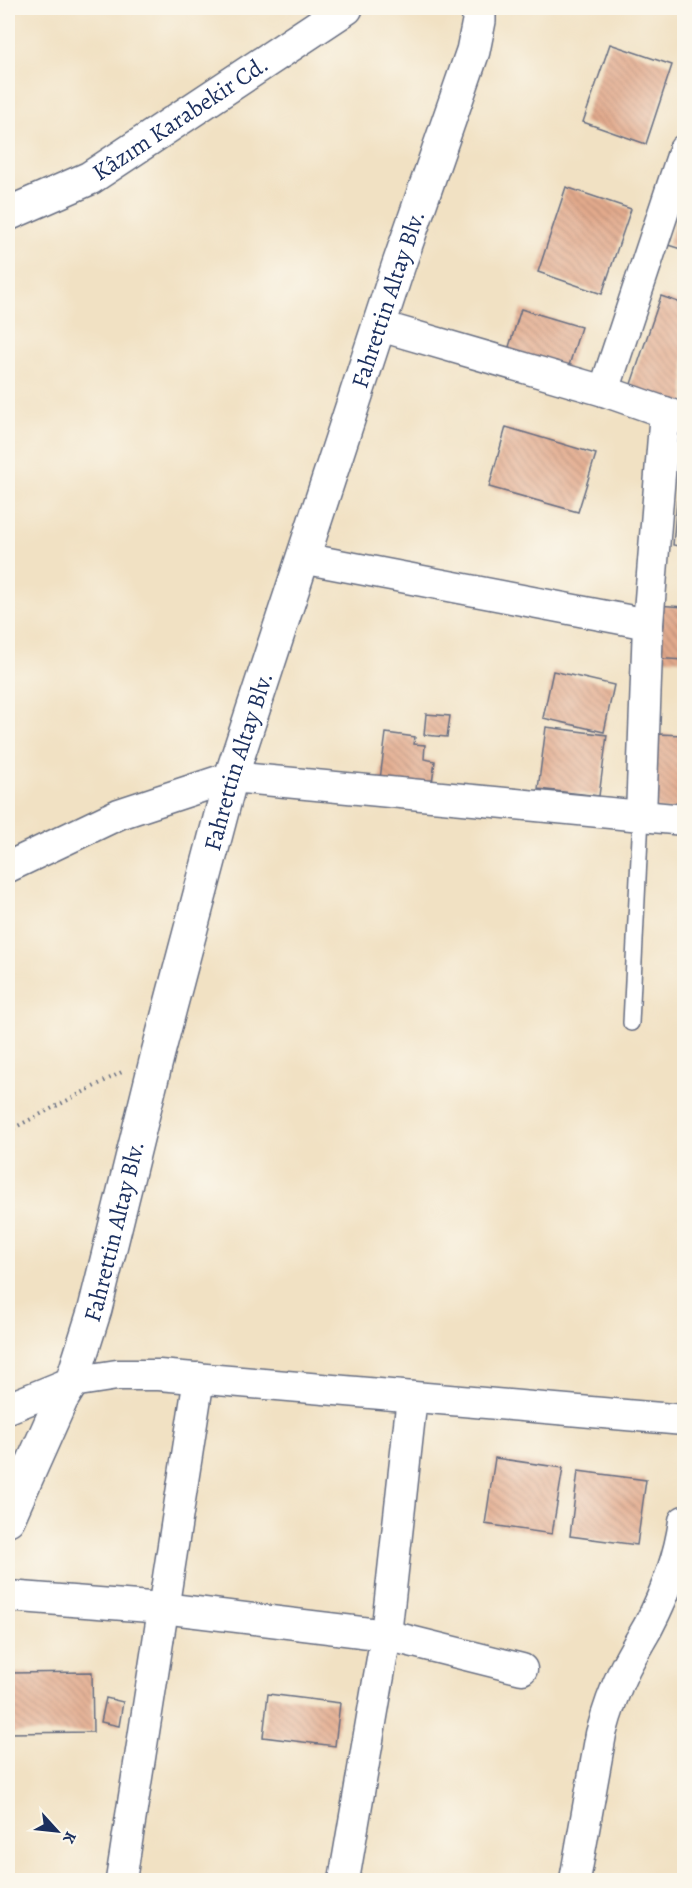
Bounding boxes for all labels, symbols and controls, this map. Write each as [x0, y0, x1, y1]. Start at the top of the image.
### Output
street label: Kâzım Karabekir Cd. [86, 48, 275, 188]
street label: Fahrettin Altay Blv. [343, 206, 433, 392]
street label: Fahrettin Altay Blv. [196, 668, 280, 854]
street label: Fahrettin Altay Blv. [76, 1137, 152, 1326]
north arrow [27, 1801, 87, 1861]
text: K [57, 1828, 82, 1847]

